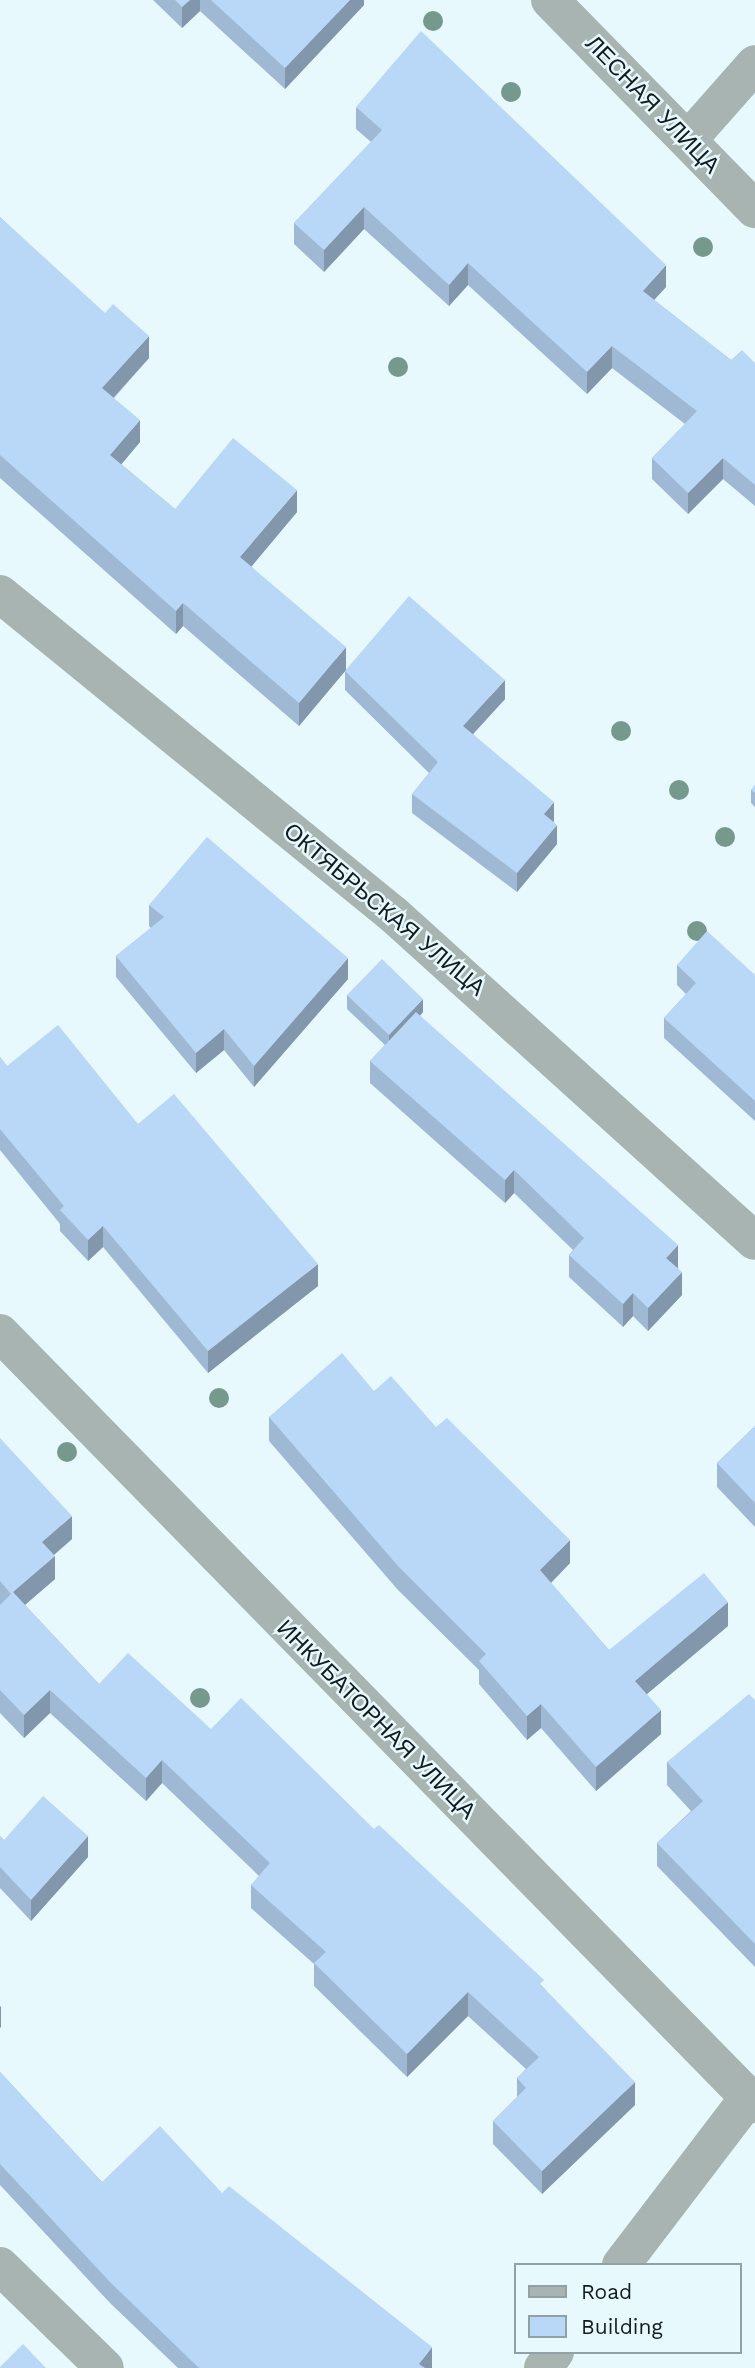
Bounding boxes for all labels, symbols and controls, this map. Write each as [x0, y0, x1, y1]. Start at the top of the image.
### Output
street label: ЛЕСНАЯ УЛИЦА [579, 30, 725, 180]
street label: ОКТЯБРЬСКАЯ УЛИЦА [278, 818, 490, 1002]
street label: ИНКУБАТОРНАЯ УЛИЦА [271, 1615, 481, 1825]
legend [514, 2263, 741, 2354]
text: Road [581, 2279, 632, 2304]
text: Building [581, 2314, 663, 2339]

